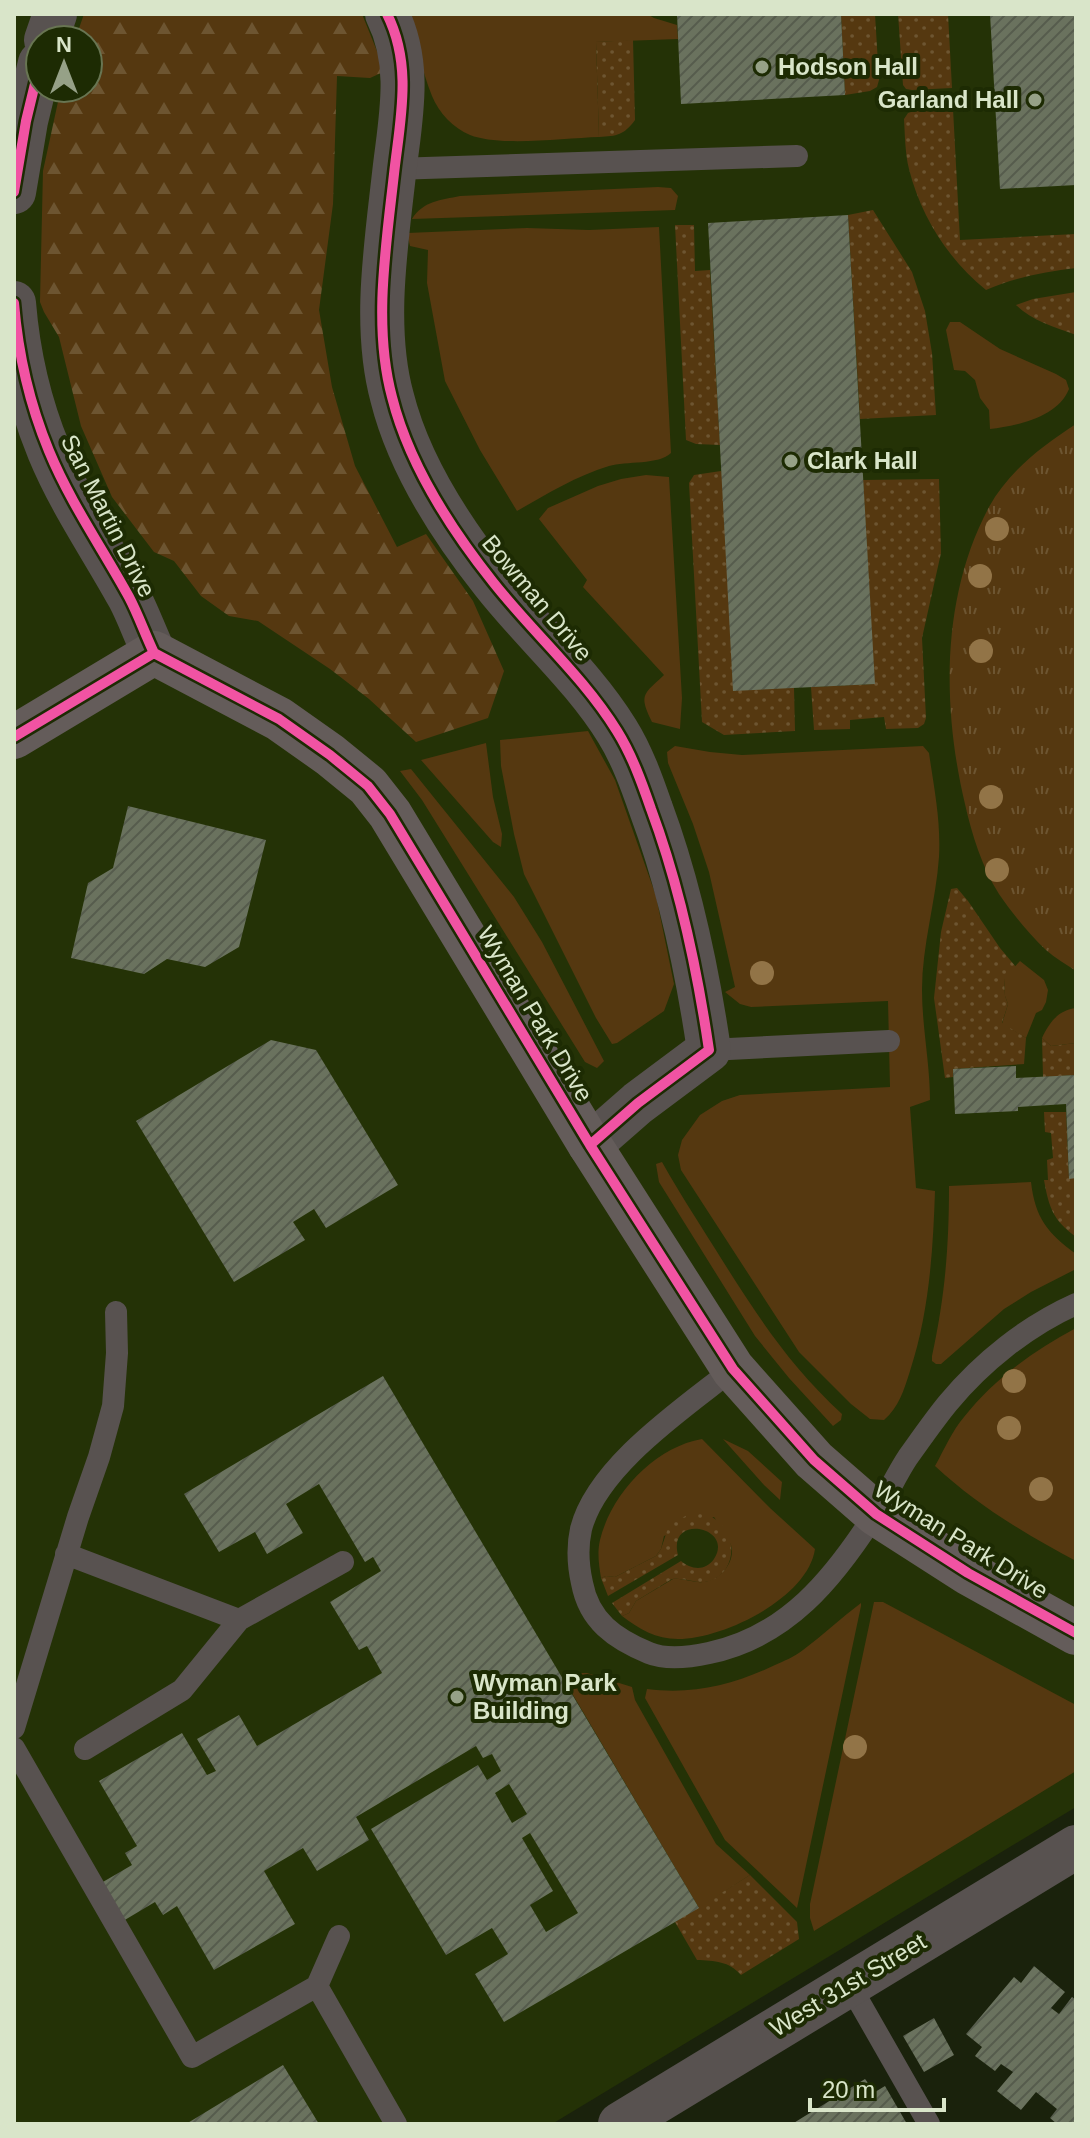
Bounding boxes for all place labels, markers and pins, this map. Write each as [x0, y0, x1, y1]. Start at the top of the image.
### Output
place label: Hodson Hall [778, 53, 918, 80]
marker: Hodson Hall [753, 58, 771, 76]
place label: Garland Hall [878, 86, 1019, 113]
marker: Garland Hall [1026, 91, 1044, 109]
place label: Clark Hall [807, 447, 918, 474]
marker: Clark Hall [782, 452, 800, 470]
place label: Wyman Park Building [473, 1669, 617, 1724]
marker: Wyman Park Building [448, 1688, 466, 1706]

